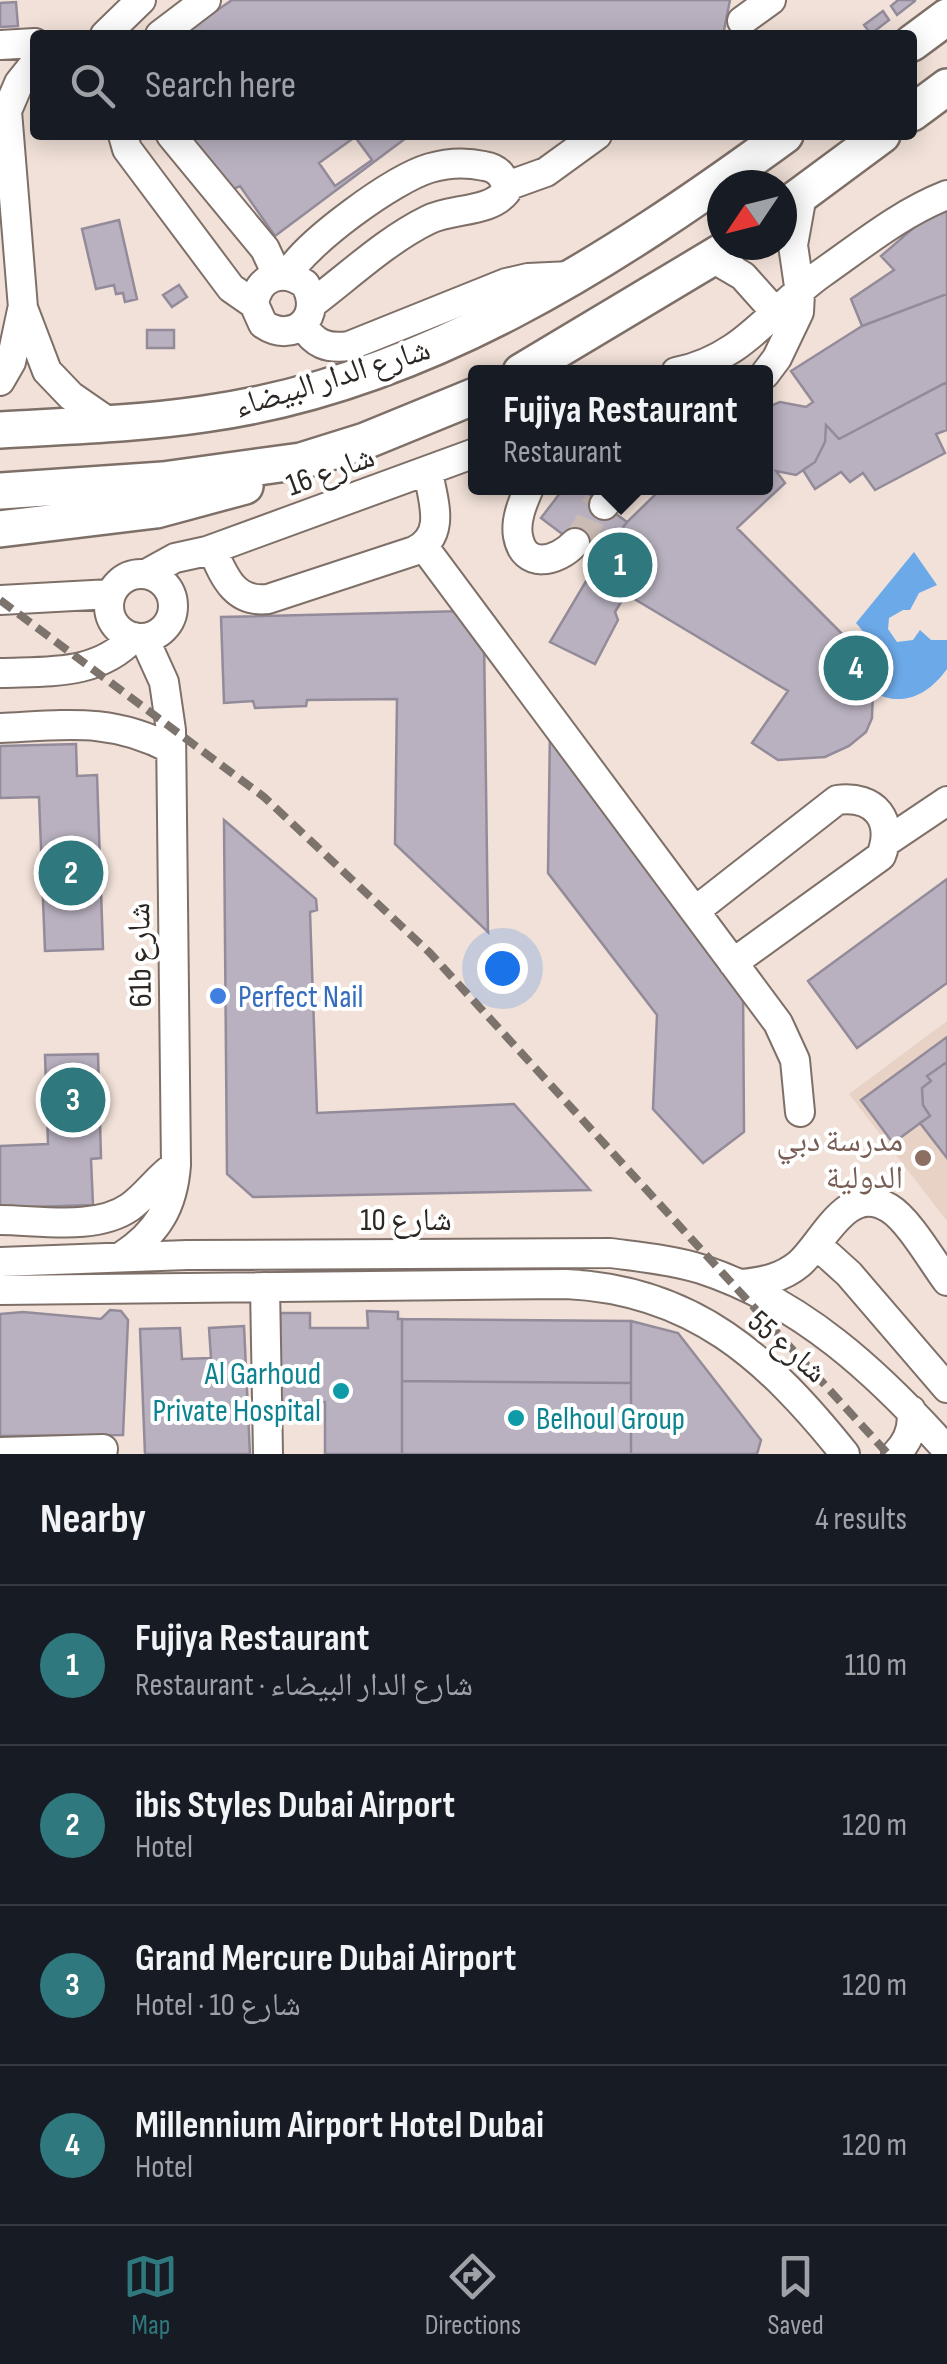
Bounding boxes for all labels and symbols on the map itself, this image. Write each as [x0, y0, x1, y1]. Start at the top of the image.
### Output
north arrow [707, 170, 797, 260]
street label: شارع الدار البيضاء [230, 330, 435, 427]
street label: شارع 16 [281, 437, 380, 505]
pin: 1 [588, 528, 652, 602]
pin: 4 [824, 630, 888, 706]
pin: 2 [38, 836, 104, 910]
street label: 61b شارع [120, 902, 161, 1008]
your location [477, 943, 528, 994]
place label: Perfect Nail [238, 978, 363, 1017]
marker: Perfect Nail [207, 985, 229, 1007]
pin: 3 [40, 1062, 106, 1138]
place label: مدرسة دبي الدولية [776, 1122, 903, 1198]
marker: مدرسة دبي الدولية [912, 1147, 934, 1169]
street label: شارع 10 [360, 1201, 452, 1240]
street label: شارع 55 [740, 1302, 834, 1392]
place label: Al Garhoud Private Hospital [153, 1355, 321, 1431]
marker: Al Garhoud Private Hospital [330, 1380, 352, 1402]
place label: Belhoul Group [536, 1400, 685, 1439]
marker: Belhoul Group [505, 1407, 527, 1429]

